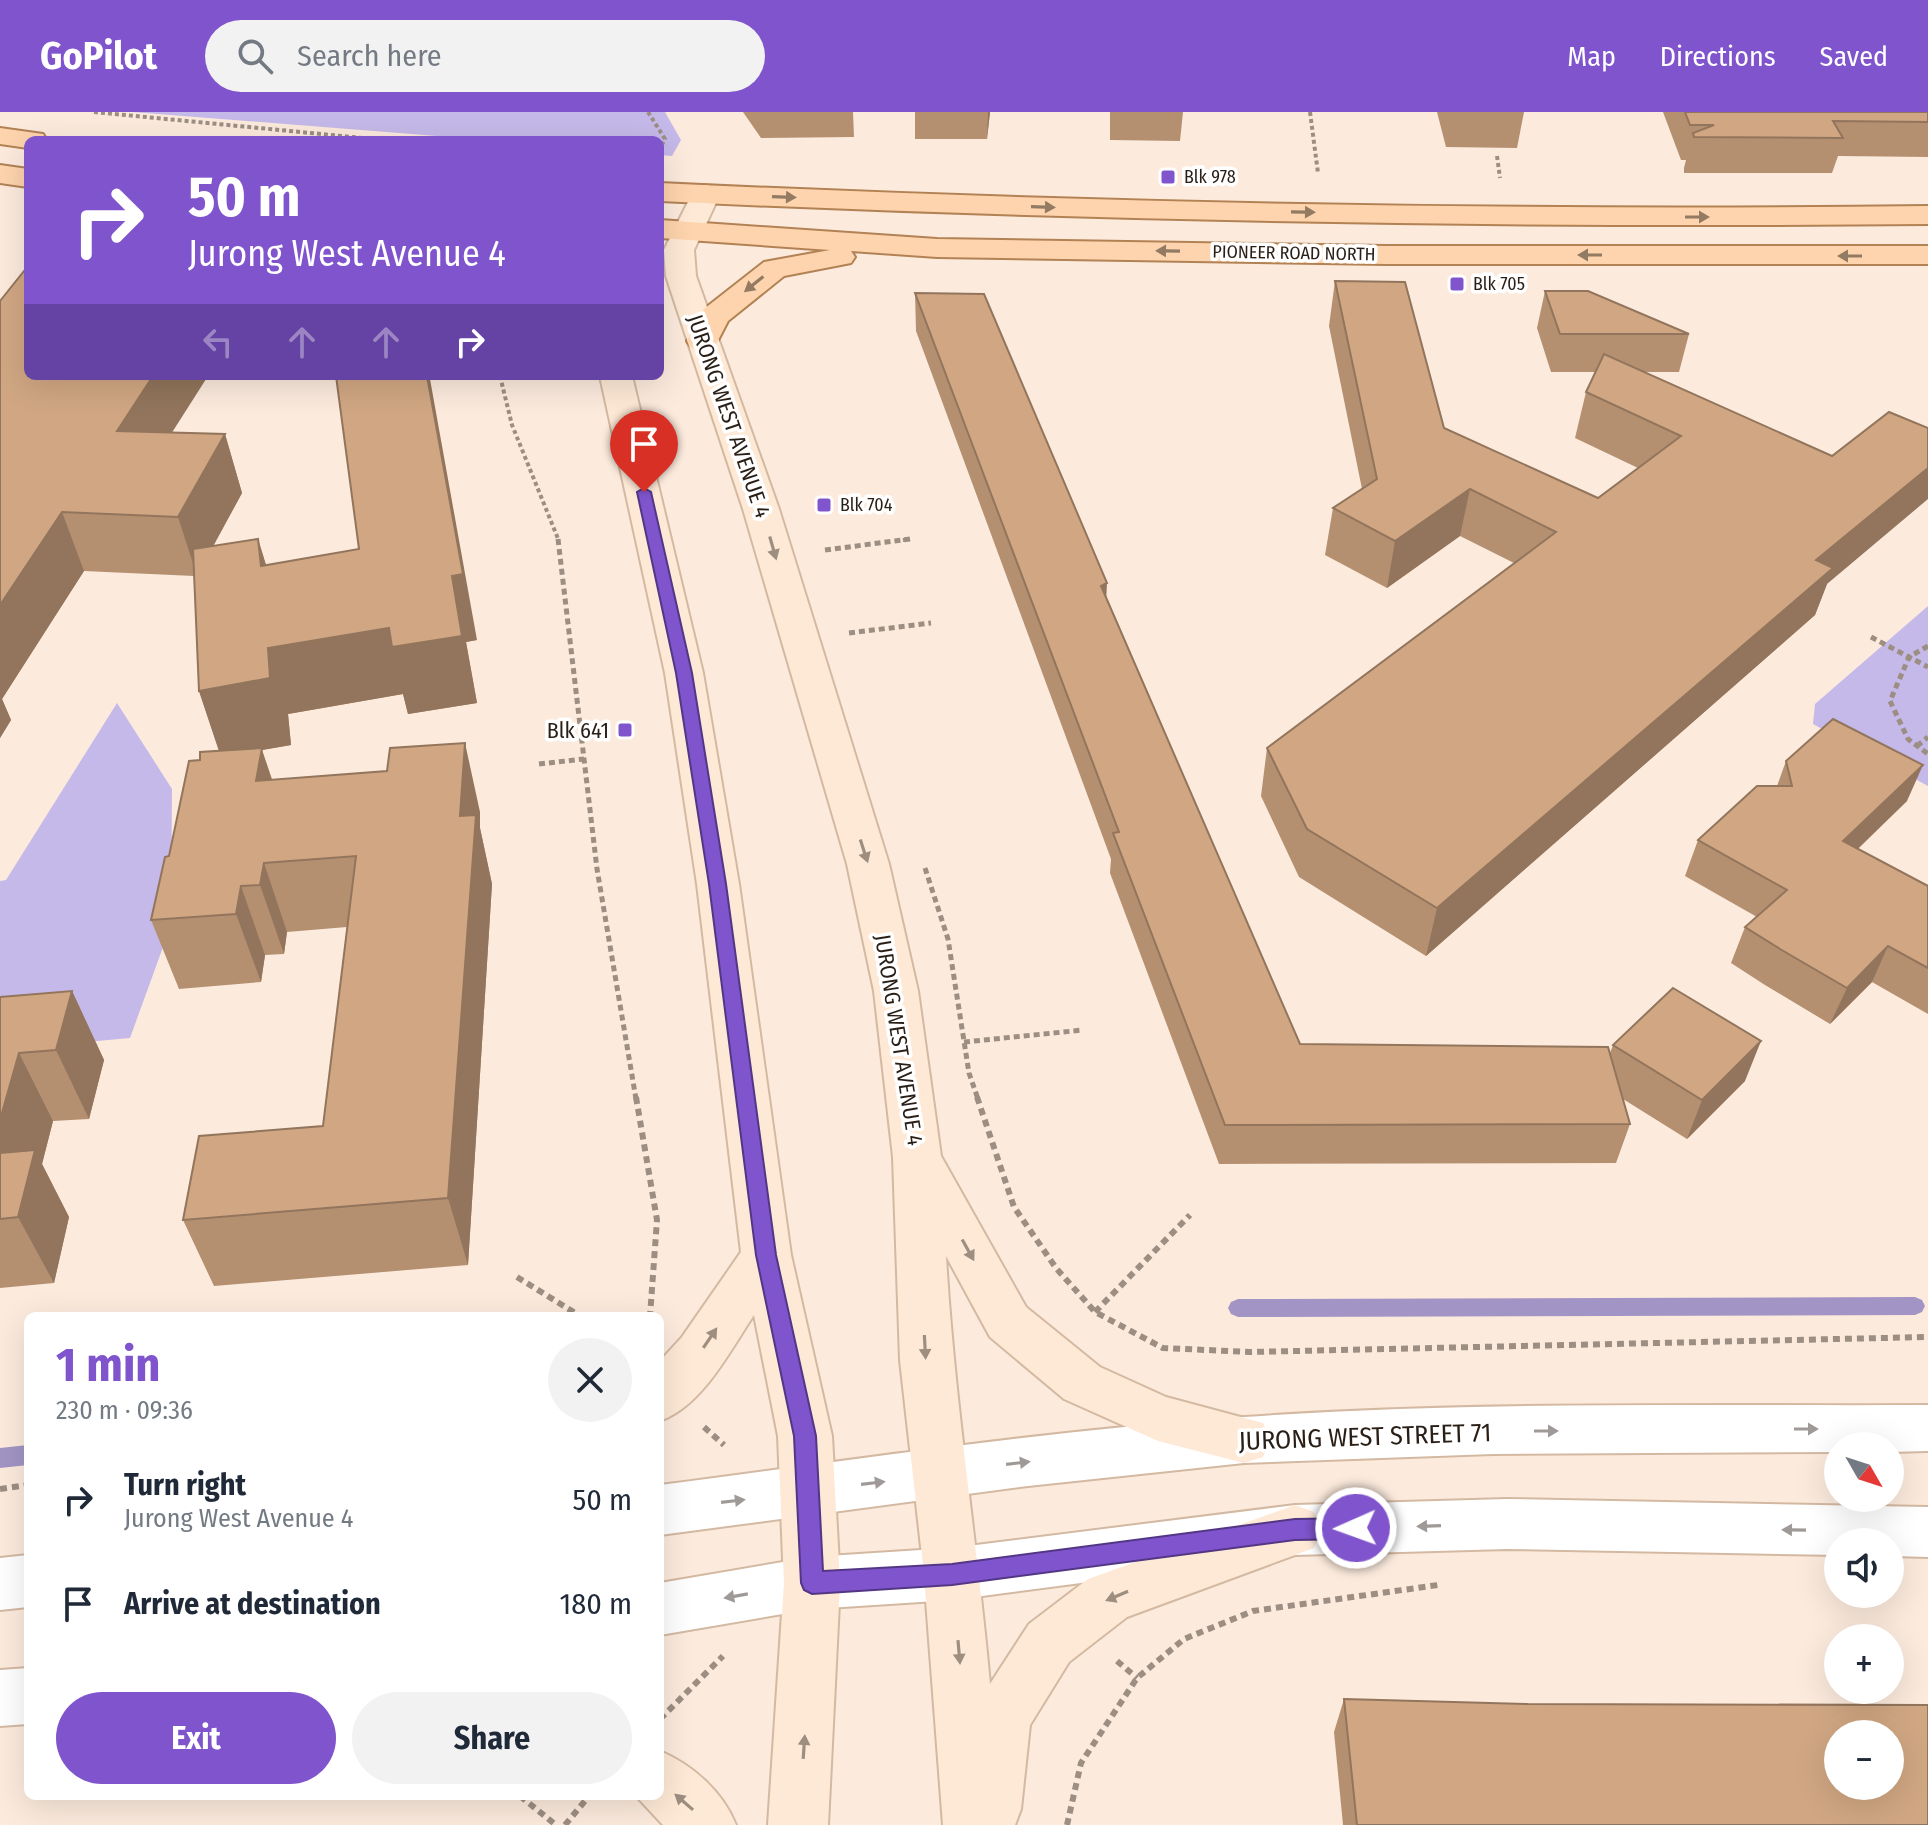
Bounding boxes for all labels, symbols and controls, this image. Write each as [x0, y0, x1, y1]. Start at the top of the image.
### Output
search box [205, 20, 765, 92]
text: GoPilot [40, 33, 157, 79]
icon: search [233, 34, 277, 78]
text: Search here [297, 38, 442, 74]
text: Map [1567, 40, 1616, 73]
text: Directions [1660, 40, 1776, 73]
text: Saved [1820, 40, 1888, 73]
text: 50 m [188, 164, 300, 231]
place label: Blk 978 [1184, 166, 1236, 188]
icon: right [56, 168, 160, 272]
marker: Blk 978 [1159, 168, 1177, 186]
one-way arrow [772, 190, 797, 203]
one-way arrow [1031, 201, 1056, 214]
one-way arrow [1291, 206, 1316, 219]
one-way arrow [1685, 211, 1710, 223]
text: Jurong West Avenue 4 [188, 232, 506, 276]
street label: PIONEER ROAD NORTH [1212, 241, 1376, 265]
one-way arrow [1155, 245, 1180, 258]
one-way arrow [1577, 249, 1602, 262]
one-way arrow [1837, 250, 1862, 262]
place label: Blk 705 [1473, 273, 1525, 295]
one-way arrow [744, 275, 764, 292]
marker: Blk 705 [1448, 275, 1466, 293]
street label: JURONG WEST AVENUE 4 [682, 311, 777, 522]
icon: left [196, 320, 240, 364]
icon: ahead [280, 320, 324, 364]
icon: ahead [364, 320, 408, 364]
icon: right [448, 320, 492, 364]
pin [610, 410, 678, 492]
icon: arrive [622, 422, 666, 466]
place label: Blk 704 [840, 494, 893, 516]
marker: Blk 704 [815, 496, 833, 514]
one-way arrow [767, 536, 780, 560]
place label: Blk 641 [547, 717, 609, 744]
marker: Blk 641 [616, 721, 634, 739]
one-way arrow [859, 840, 871, 864]
street label: JURONG WEST AVENUE 4 [869, 933, 929, 1148]
one-way arrow [961, 1238, 974, 1261]
one-way arrow [702, 1327, 717, 1348]
one-way arrow [919, 1335, 932, 1360]
text: 1 min [56, 1336, 161, 1394]
button: close [548, 1338, 632, 1422]
text: 230 m · 09:36 [56, 1395, 193, 1426]
street label: JURONG WEST STREET 71 [1238, 1417, 1492, 1457]
one-way arrow [1794, 1423, 1819, 1435]
one-way arrow [1534, 1425, 1559, 1437]
north arrow [1824, 1432, 1904, 1512]
map controls [1824, 1432, 1904, 1800]
one-way arrow [1006, 1457, 1031, 1470]
text: Turn right [124, 1467, 246, 1503]
one-way arrow [861, 1476, 886, 1489]
icon: right [56, 1478, 100, 1522]
text: 50 m [572, 1482, 632, 1518]
position arrow [1314, 1486, 1398, 1570]
one-way arrow [721, 1494, 746, 1507]
text: Jurong West Avenue 4 [124, 1503, 353, 1534]
one-way arrow [1416, 1520, 1441, 1533]
one-way arrow [1781, 1523, 1806, 1536]
button: sound [1824, 1528, 1904, 1608]
icon: arrive [56, 1582, 100, 1626]
text: Arrive at destination [124, 1586, 381, 1622]
text: 180 m [560, 1586, 632, 1622]
one-way arrow [1105, 1589, 1129, 1602]
one-way arrow [723, 1590, 748, 1603]
button: + [1824, 1624, 1904, 1704]
one-way arrow [952, 1640, 965, 1665]
button: Exit [56, 1692, 336, 1784]
button: Share [352, 1692, 632, 1784]
button: − [1824, 1720, 1904, 1800]
one-way arrow [798, 1734, 811, 1759]
one-way arrow [675, 1794, 694, 1812]

